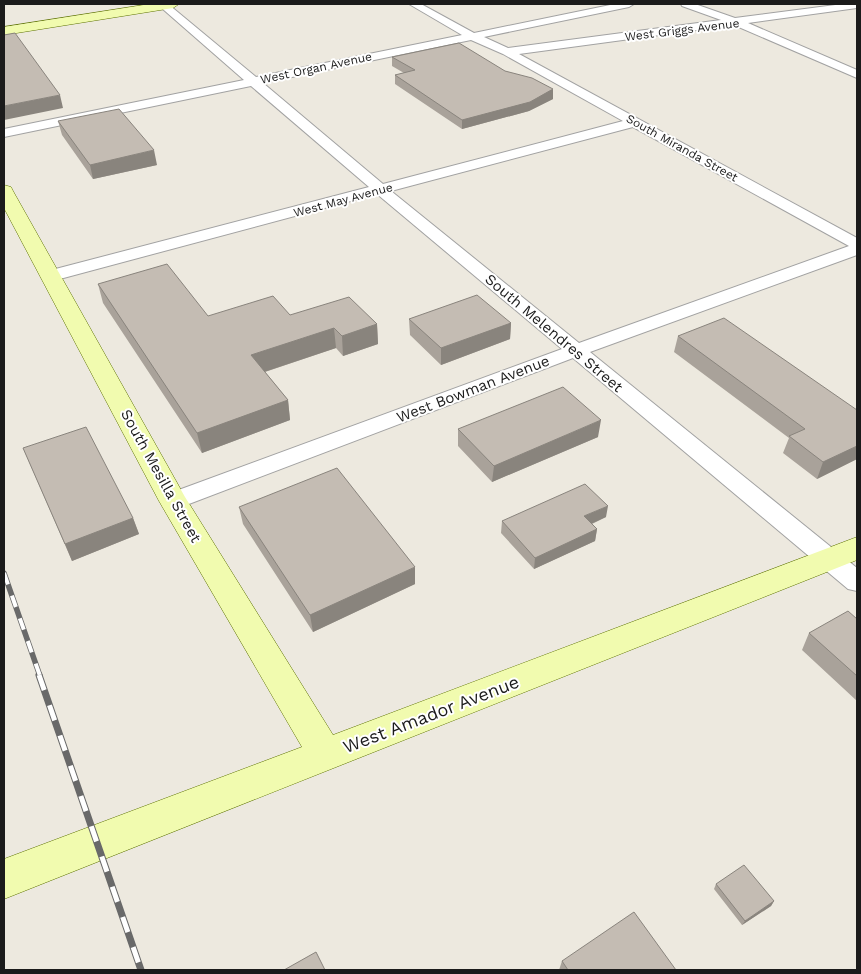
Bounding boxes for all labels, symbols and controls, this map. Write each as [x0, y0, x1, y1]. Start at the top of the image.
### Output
street label: West Griggs Avenue [624, 16, 740, 44]
street label: West Organ Avenue [259, 49, 373, 87]
street label: South Miranda Street [624, 111, 740, 185]
street label: West May Avenue [292, 180, 394, 220]
street label: South Melendres Street [481, 270, 627, 396]
street label: West Bowman Avenue [394, 351, 552, 427]
street label: South Mesilla Street [117, 406, 205, 546]
street label: West Amador Avenue [340, 671, 522, 757]

